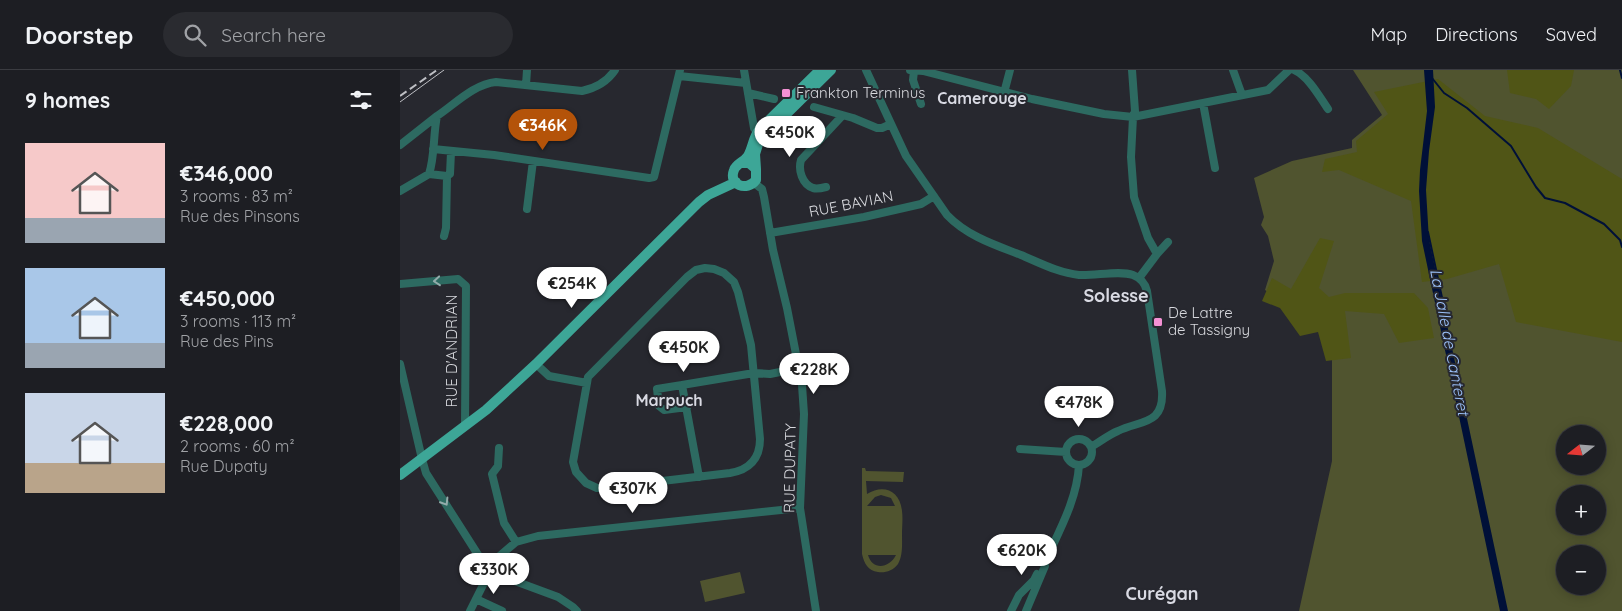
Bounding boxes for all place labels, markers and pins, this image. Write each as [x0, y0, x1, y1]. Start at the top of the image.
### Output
place label: Frankton Terminus [796, 83, 925, 102]
marker: Frankton Terminus [780, 87, 792, 99]
pin: €346K [508, 108, 578, 151]
pin: €450K [755, 116, 825, 158]
pin: €254K [537, 266, 607, 309]
place label: De Lattre de Tassigny [1168, 303, 1250, 339]
marker: De Lattre de Tassigny [1152, 316, 1164, 328]
pin: €450K [649, 330, 719, 373]
pin: €228K [779, 352, 849, 395]
pin: €478K [1044, 386, 1114, 428]
pin: €307K [598, 472, 668, 514]
pin: €620K [987, 534, 1057, 576]
pin: €330K [459, 552, 529, 595]

